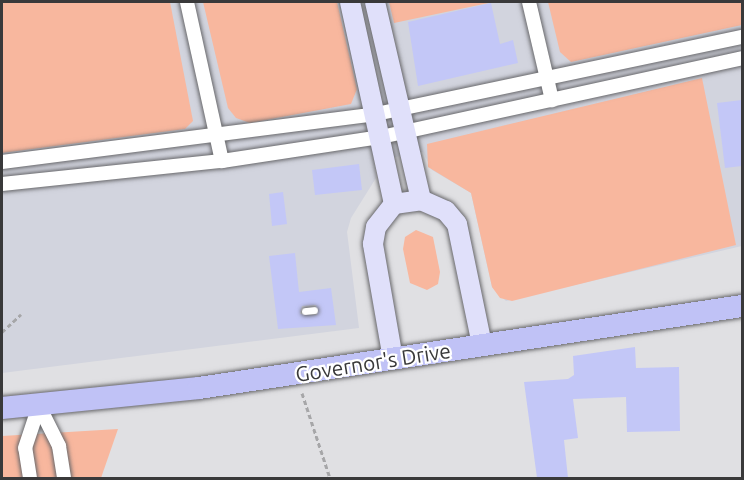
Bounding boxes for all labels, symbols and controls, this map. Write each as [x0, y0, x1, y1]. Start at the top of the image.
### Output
street label: Governor's Drive [294, 337, 452, 387]

